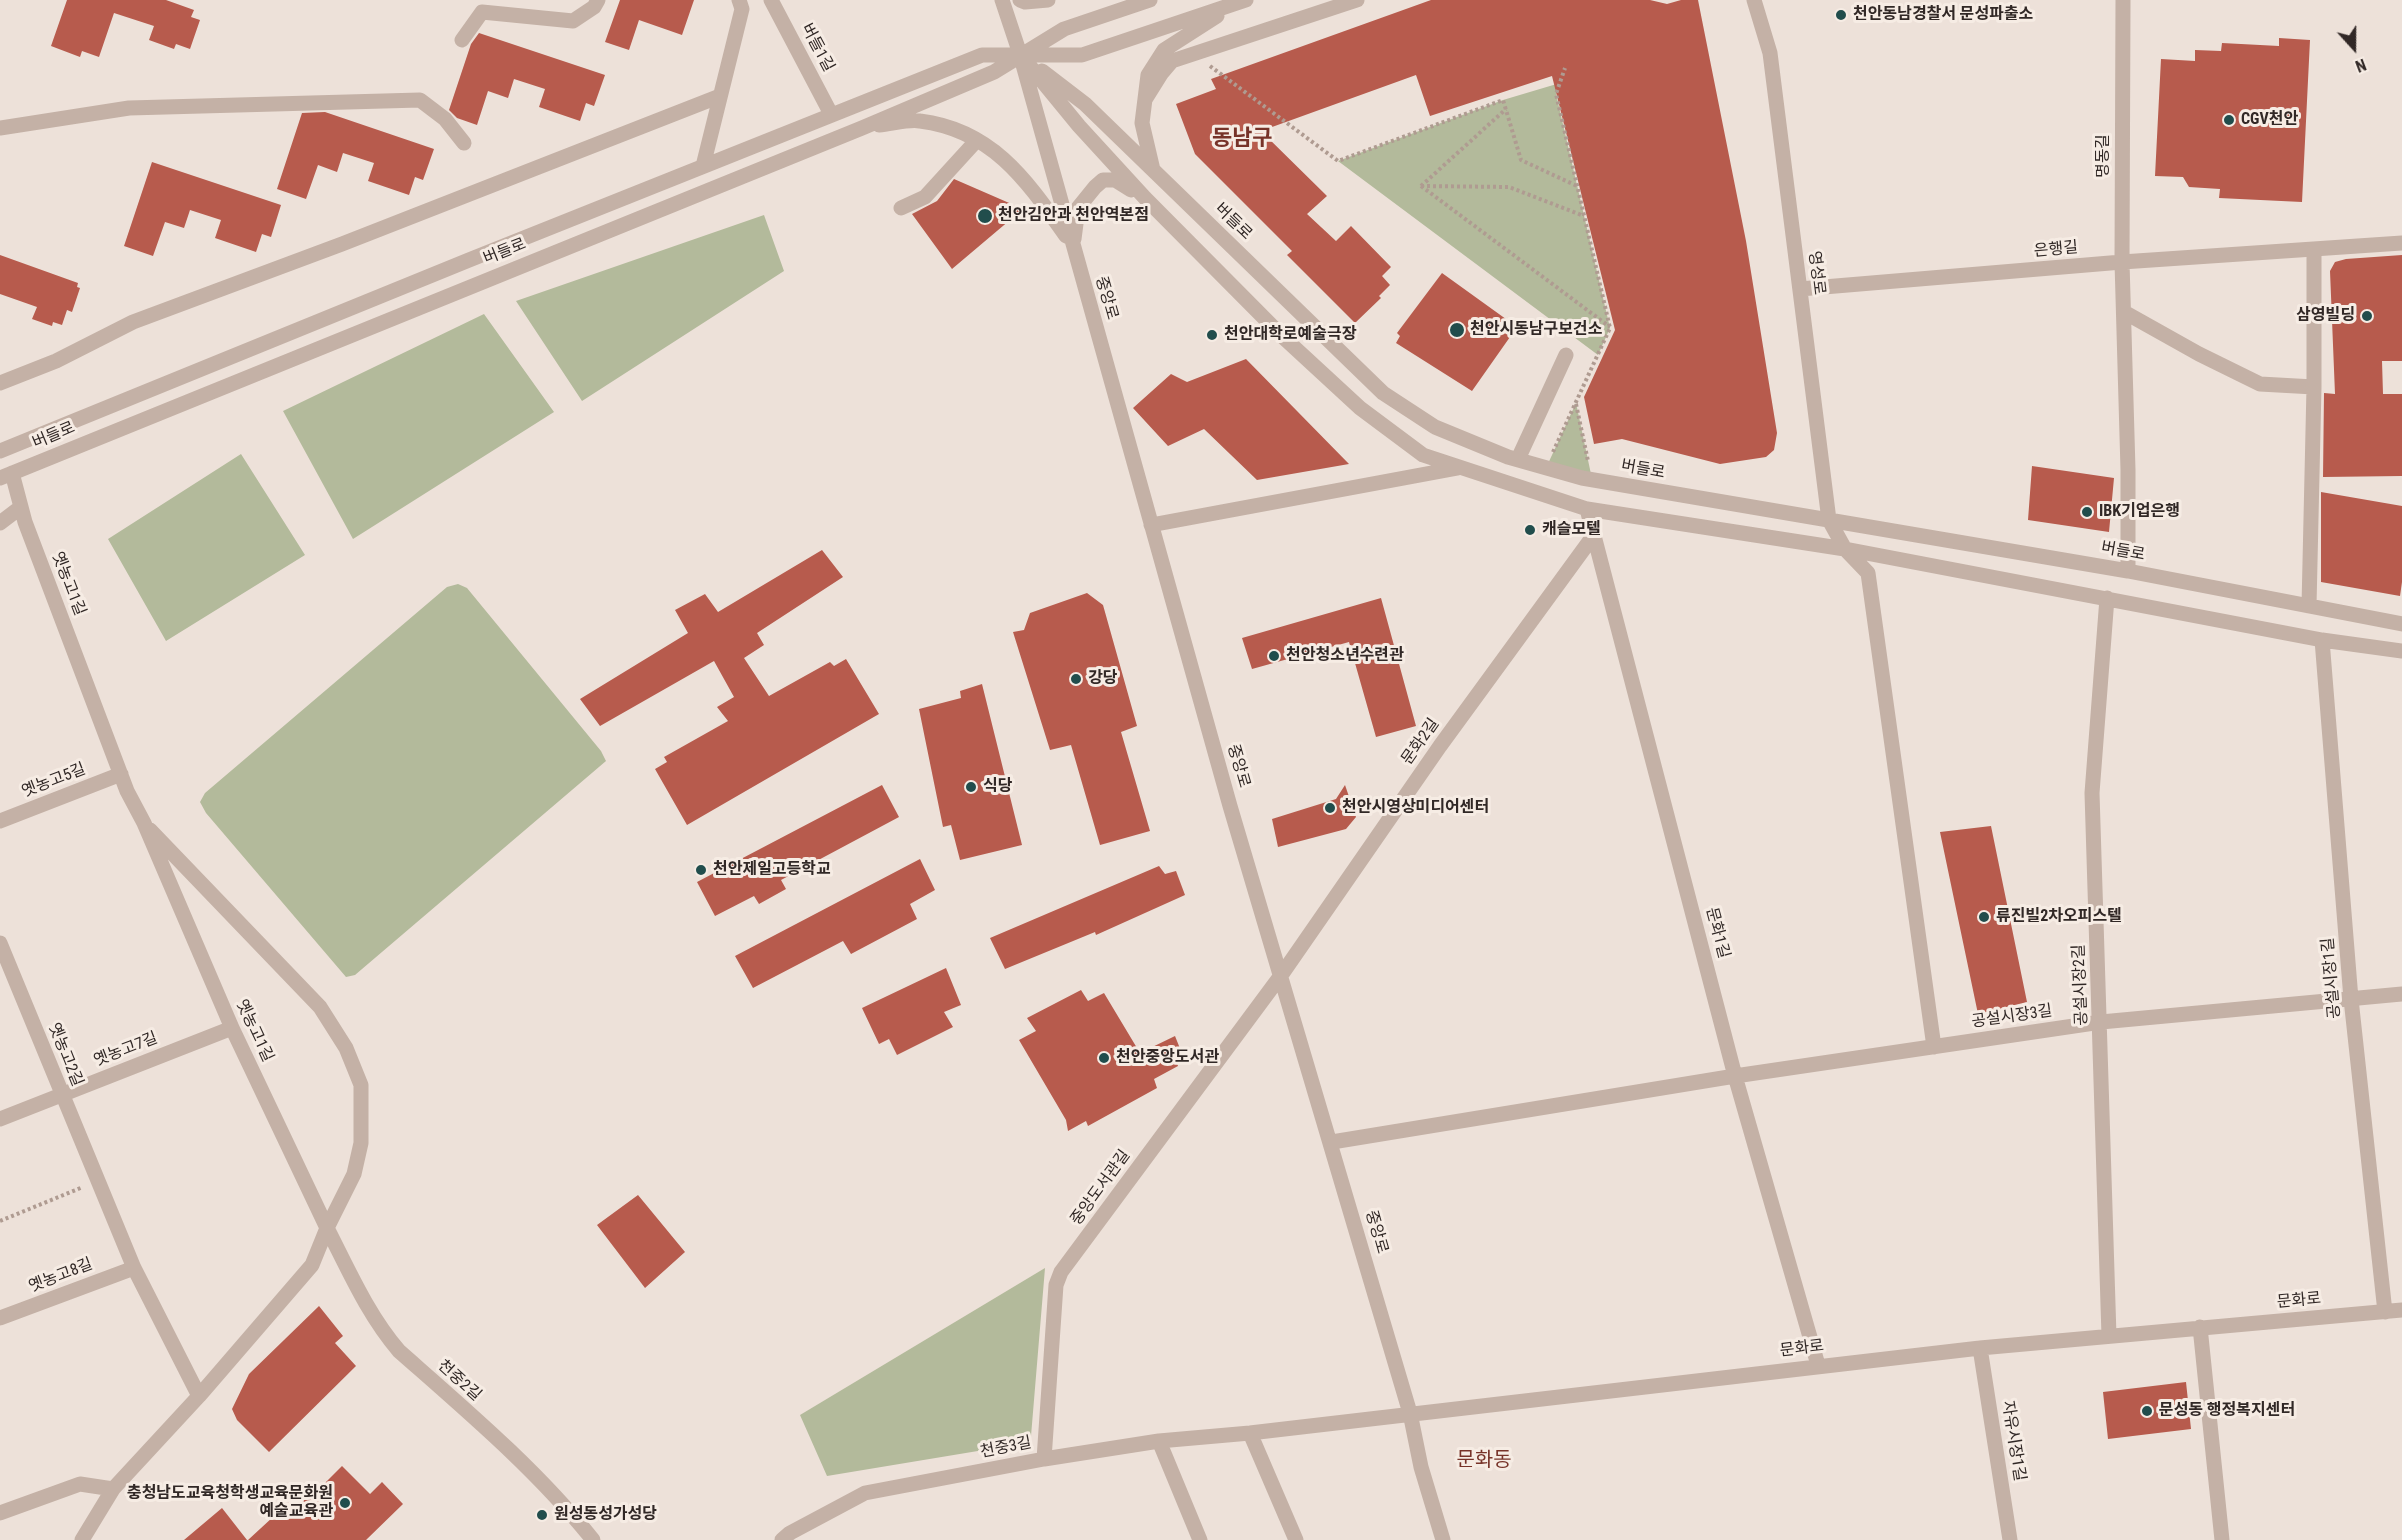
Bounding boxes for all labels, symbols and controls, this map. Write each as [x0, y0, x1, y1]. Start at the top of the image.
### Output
place label: 천안동남경찰서 문성파출소 [1853, 5, 2033, 25]
marker: 천안동남경찰서 문성파출소 [1834, 8, 1848, 22]
north arrow [2324, 18, 2384, 78]
street label: 버들1길 [796, 21, 838, 75]
text: N [2353, 55, 2369, 76]
place label: CGV천안 [2241, 110, 2298, 130]
marker: CGV천안 [2222, 113, 2236, 127]
district label: 동남구 [1212, 126, 1272, 152]
street label: 명동길 [2094, 134, 2114, 178]
street label: 버들로 [1210, 200, 1256, 244]
place label: 천안김안과 천안역본점 [998, 206, 1149, 226]
marker: 천안김안과 천안역본점 [976, 207, 994, 225]
street label: 버들로 [481, 235, 529, 269]
street label: 은행길 [2033, 239, 2079, 261]
street label: 영성로 [1804, 250, 1828, 296]
street label: 중앙로 [1091, 274, 1121, 322]
place label: 삼영빌딩 [2296, 306, 2355, 326]
marker: 삼영빌딩 [2360, 309, 2374, 323]
place label: 천안시동남구보건소 [1470, 320, 1602, 340]
marker: 천안시동남구보건소 [1448, 321, 1466, 339]
place label: 천안대학로예술극장 [1224, 325, 1356, 345]
marker: 천안대학로예술극장 [1205, 328, 1219, 342]
street label: 버들로 [30, 419, 78, 453]
street label: 버들로 [1620, 457, 1666, 483]
place label: IBK기업은행 [2099, 502, 2180, 522]
marker: IBK기업은행 [2080, 505, 2094, 519]
place label: 캐슬모텔 [1542, 520, 1601, 540]
marker: 캐슬모텔 [1523, 523, 1537, 537]
street label: 버들로 [2100, 539, 2146, 565]
street label: 옛농고1길 [47, 549, 89, 619]
place label: 천안청소년수련관 [1286, 646, 1404, 666]
marker: 천안청소년수련관 [1267, 649, 1281, 663]
place label: 강당 [1088, 669, 1117, 689]
marker: 강당 [1069, 672, 1083, 686]
street label: 문화2길 [1398, 715, 1444, 769]
street label: 중앙로 [1223, 742, 1253, 790]
street label: 옛농고5길 [19, 760, 89, 802]
place label: 식당 [983, 777, 1012, 797]
marker: 식당 [964, 780, 978, 794]
place label: 천안시영상미디어센터 [1342, 798, 1489, 818]
marker: 천안시영상미디어센터 [1323, 801, 1337, 815]
place label: 천안제일고등학교 [713, 860, 831, 880]
marker: 천안제일고등학교 [694, 863, 708, 877]
street label: 문화1길 [1701, 905, 1733, 961]
place label: 류진빌2차오피스텔 [1996, 907, 2122, 927]
marker: 류진빌2차오피스텔 [1977, 910, 1991, 924]
street label: 공설시장1길 [2319, 937, 2345, 1019]
street label: 공설시장2길 [2070, 944, 2092, 1026]
street label: 옛농고1길 [231, 997, 277, 1065]
street label: 공설시장3길 [1970, 1002, 2054, 1032]
street label: 옛농고2길 [44, 1020, 86, 1090]
street label: 옛농고7길 [91, 1029, 161, 1071]
place label: 천안중앙도서관 [1116, 1048, 1219, 1068]
marker: 천안중앙도서관 [1097, 1051, 1111, 1065]
street label: 중앙도서관길 [1067, 1147, 1135, 1229]
street label: 중앙로 [1361, 1208, 1391, 1256]
street label: 옛농고8길 [26, 1255, 96, 1297]
street label: 문화로 [2276, 1290, 2322, 1312]
street label: 문화로 [1779, 1337, 1825, 1361]
street label: 천중2길 [433, 1356, 485, 1406]
street label: 자유시장1길 [1997, 1399, 2029, 1483]
place label: 문성동 행정복지센터 [2159, 1401, 2295, 1421]
marker: 문성동 행정복지센터 [2140, 1404, 2154, 1418]
street label: 천중3길 [979, 1434, 1033, 1462]
district label: 문화동 [1456, 1449, 1512, 1473]
place label: 충청남도교육청학생교육문화원 예술교육관 [127, 1484, 333, 1522]
marker: 충청남도교육청학생교육문화원 예술교육관 [338, 1496, 352, 1510]
place label: 원성동성가성당 [554, 1505, 657, 1525]
marker: 원성동성가성당 [535, 1508, 549, 1522]

